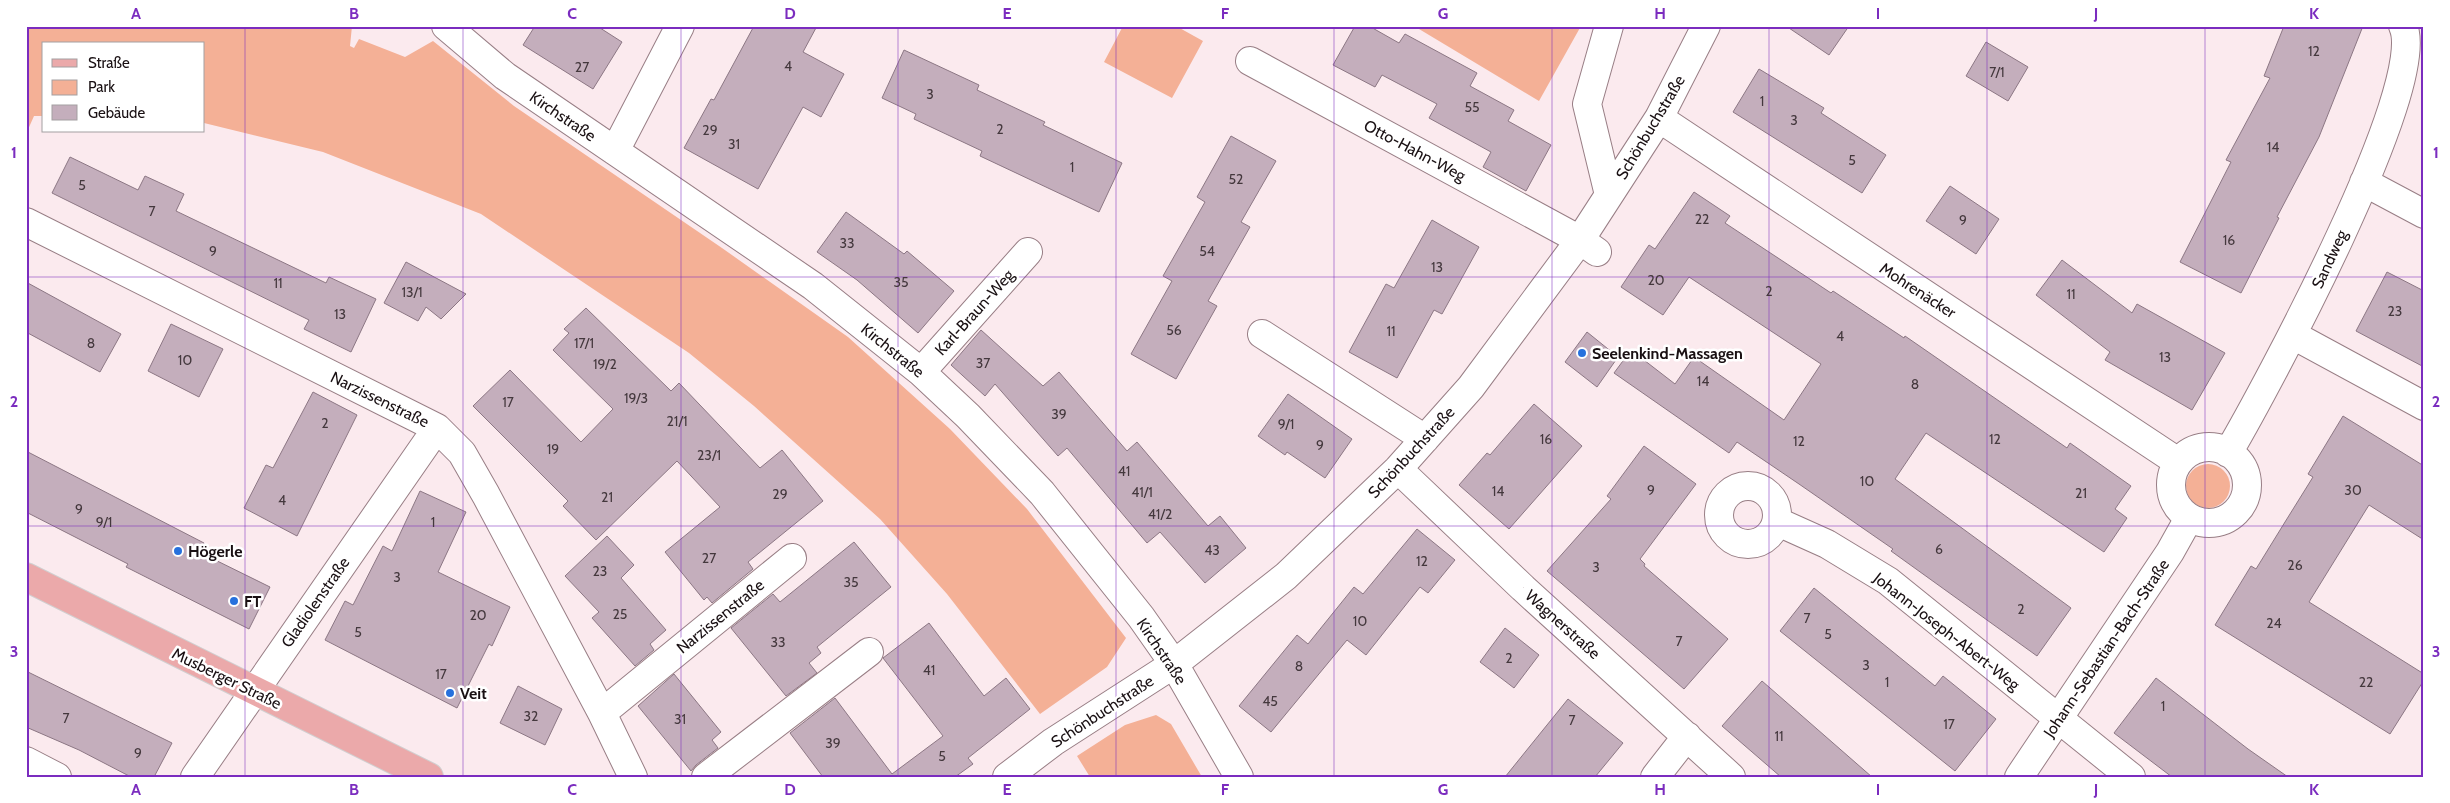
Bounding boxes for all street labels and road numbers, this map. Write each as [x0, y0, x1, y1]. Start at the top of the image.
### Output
street label: Schönbuchstraße [1612, 72, 1689, 183]
street label: Kirchstraße [526, 87, 599, 145]
street label: Otto-Hahn-Weg [1361, 116, 1470, 186]
street label: Sandweg [2308, 226, 2352, 292]
street label: Mohrenäcker [1876, 259, 1960, 323]
street label: Karl-Braun-Weg [931, 265, 1019, 359]
street label: Kirchstraße [857, 319, 928, 382]
street label: Narzissenstraße [327, 367, 432, 431]
street label: Schönbuchstraße [1364, 403, 1459, 502]
street label: Gladiolenstraße [277, 553, 354, 651]
street label: Johann-Sebastian-Bach-Straße [2039, 556, 2173, 742]
street label: Johann-Joseph-Abert-Weg [1869, 568, 2024, 695]
street label: Narzissenstraße [673, 575, 768, 657]
street label: Wagnerstraße [1521, 586, 1604, 663]
street label: Kirchstraße [1133, 615, 1191, 688]
street label: Musberger Straße [169, 644, 284, 713]
street label: Schönbuchstraße [1048, 671, 1157, 752]

